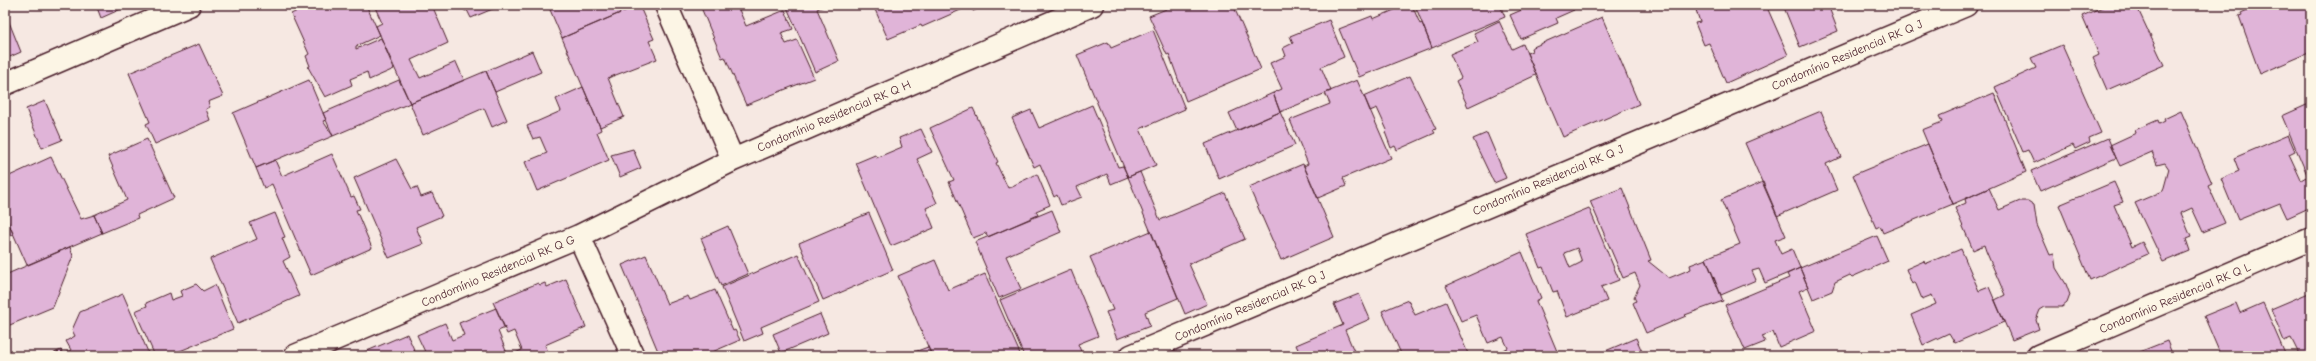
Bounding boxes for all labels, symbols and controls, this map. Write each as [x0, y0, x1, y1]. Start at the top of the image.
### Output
street label: Condomínio Residencial RK Q J [1770, 17, 1925, 93]
street label: Condomínio Residencial RK Q H [755, 77, 913, 155]
street label: Condomínio Residencial RK Q J [1471, 142, 1626, 218]
street label: Condomínio Residencial RK Q G [419, 232, 577, 310]
street label: Condomínio Residencial RK Q L [2097, 260, 2253, 336]
street label: Condomínio Residencial RK Q J [1173, 268, 1328, 344]

